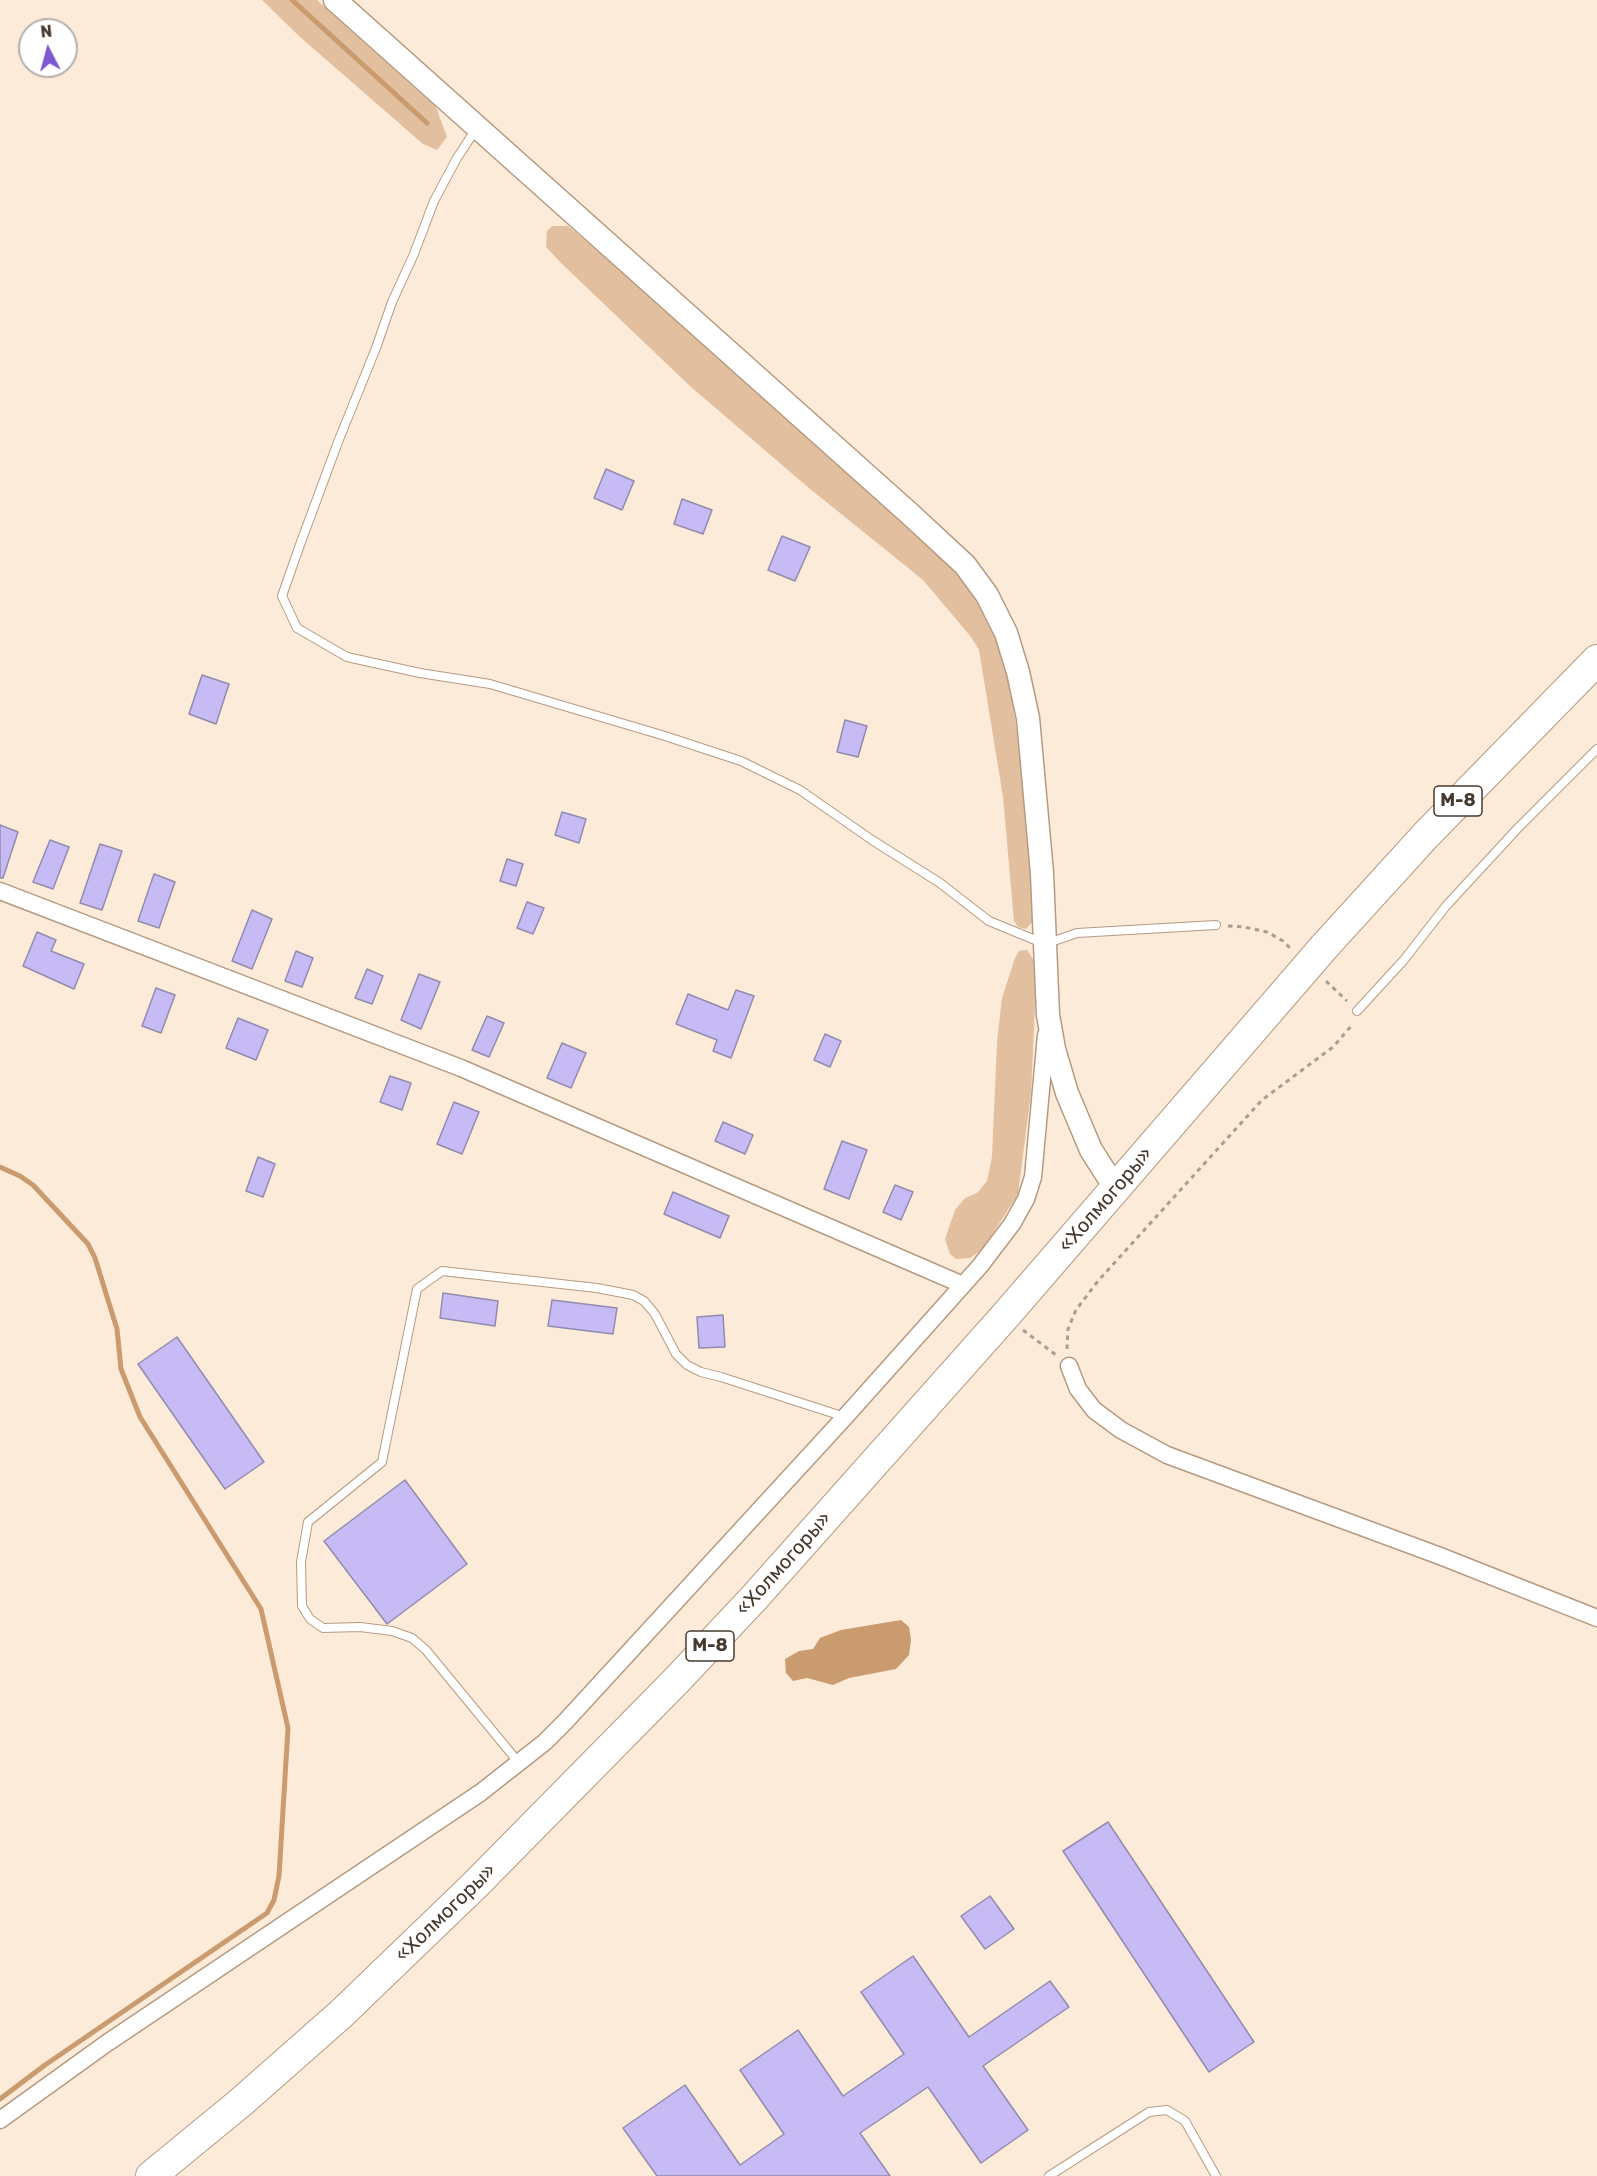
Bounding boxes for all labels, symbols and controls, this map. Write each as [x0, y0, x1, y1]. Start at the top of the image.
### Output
north arrow [18, 18, 78, 78]
text: N [40, 22, 53, 42]
road number: М-8 [1434, 786, 1482, 816]
street label: «Холмогоры» [1054, 1143, 1158, 1257]
street label: «Холмогоры» [731, 1507, 837, 1621]
road number: М-8 [686, 1631, 734, 1661]
street label: «Холмогоры» [391, 1859, 501, 1967]

